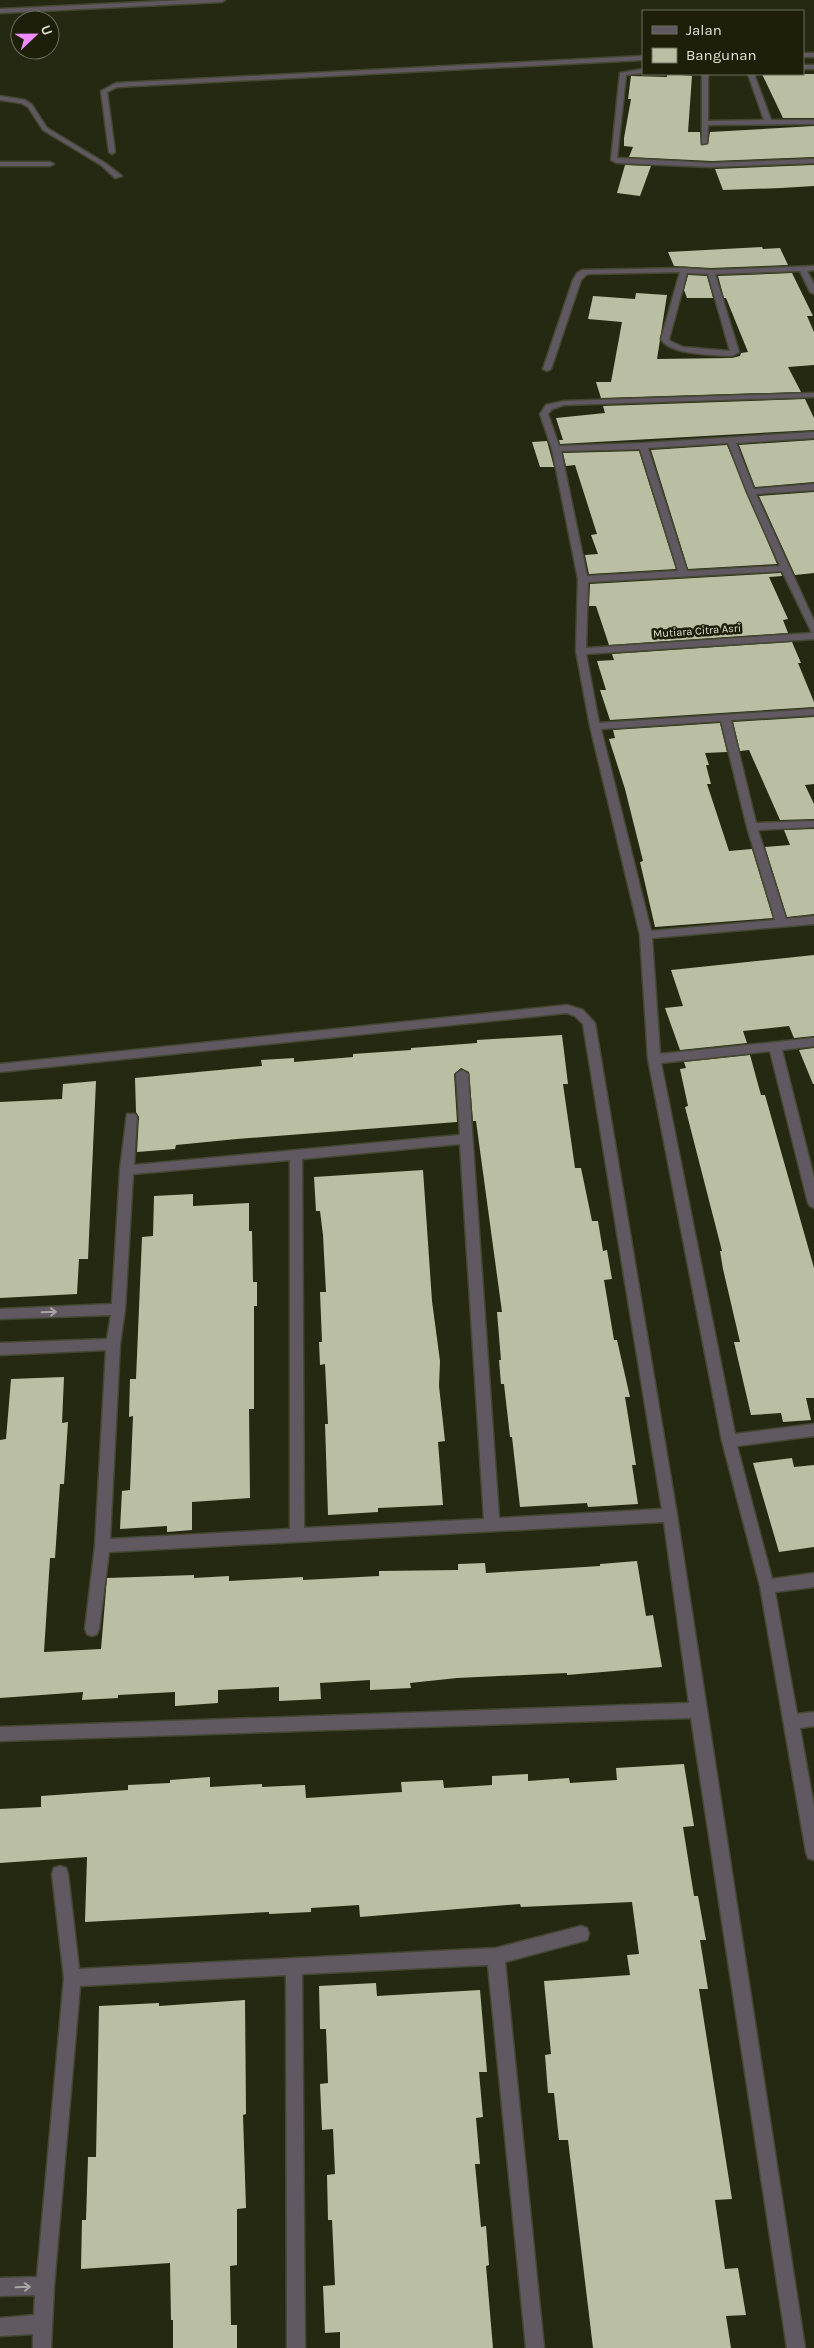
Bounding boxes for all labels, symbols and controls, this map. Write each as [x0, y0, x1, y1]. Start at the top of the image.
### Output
north arrow [10, 10, 60, 60]
legend [642, 10, 804, 75]
text: Jalan [686, 21, 722, 39]
text: U [37, 23, 56, 38]
text: Bangunan [686, 46, 757, 64]
street label: Mutiara Citra Asri [653, 621, 741, 641]
one-way arrow [40, 1308, 56, 1317]
one-way arrow [14, 2282, 30, 2291]

